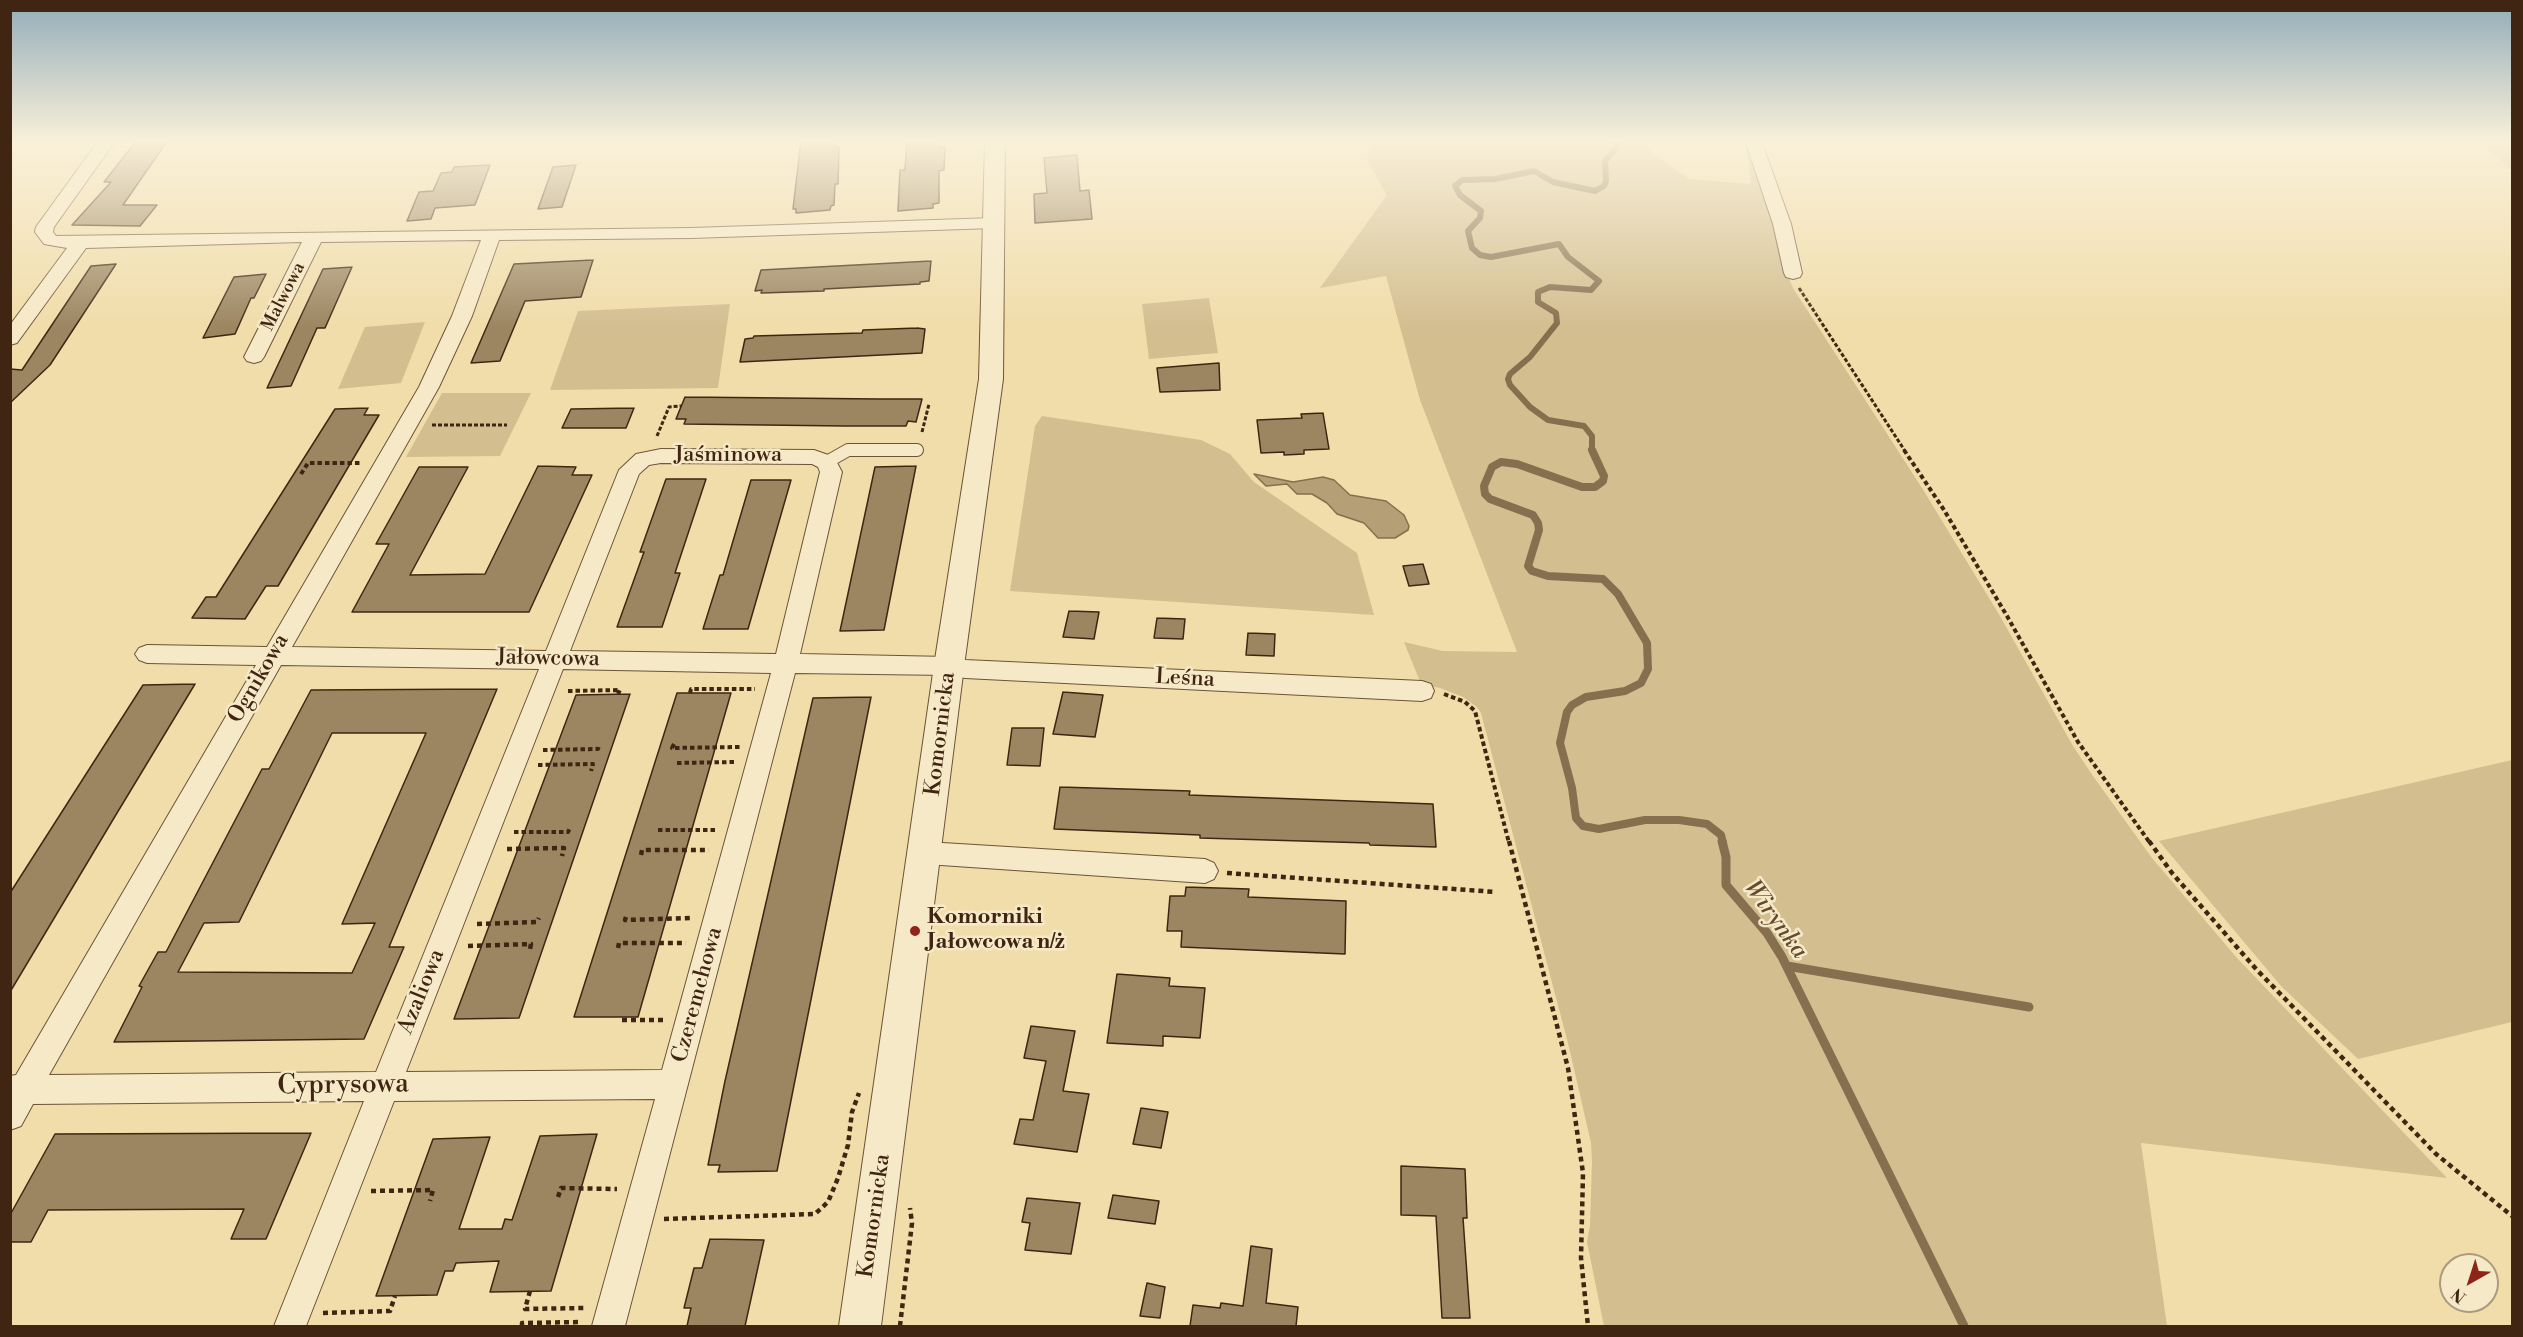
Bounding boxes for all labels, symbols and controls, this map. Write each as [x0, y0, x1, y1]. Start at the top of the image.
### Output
street label: Malwowa [258, 259, 310, 335]
street label: Jaśminowa [674, 443, 782, 469]
street label: Ognikowa [223, 630, 295, 728]
street label: Jałowcowa [496, 645, 600, 673]
street label: Leśna [1155, 664, 1215, 694]
street label: Komornicka [920, 671, 962, 797]
water label: Wirynka [1737, 875, 1813, 965]
place label: Komorniki Jałowcowa n/ż [927, 905, 1065, 956]
street label: Czeremchowa [667, 924, 729, 1066]
marker: Komorniki Jałowcowa n/ż [908, 924, 922, 938]
street label: Azaliowa [393, 946, 451, 1038]
street label: Cyprysowa [277, 1069, 409, 1103]
street label: Komornicka [853, 1153, 897, 1279]
north arrow [2439, 1253, 2499, 1313]
text: N [2448, 1284, 2470, 1307]

